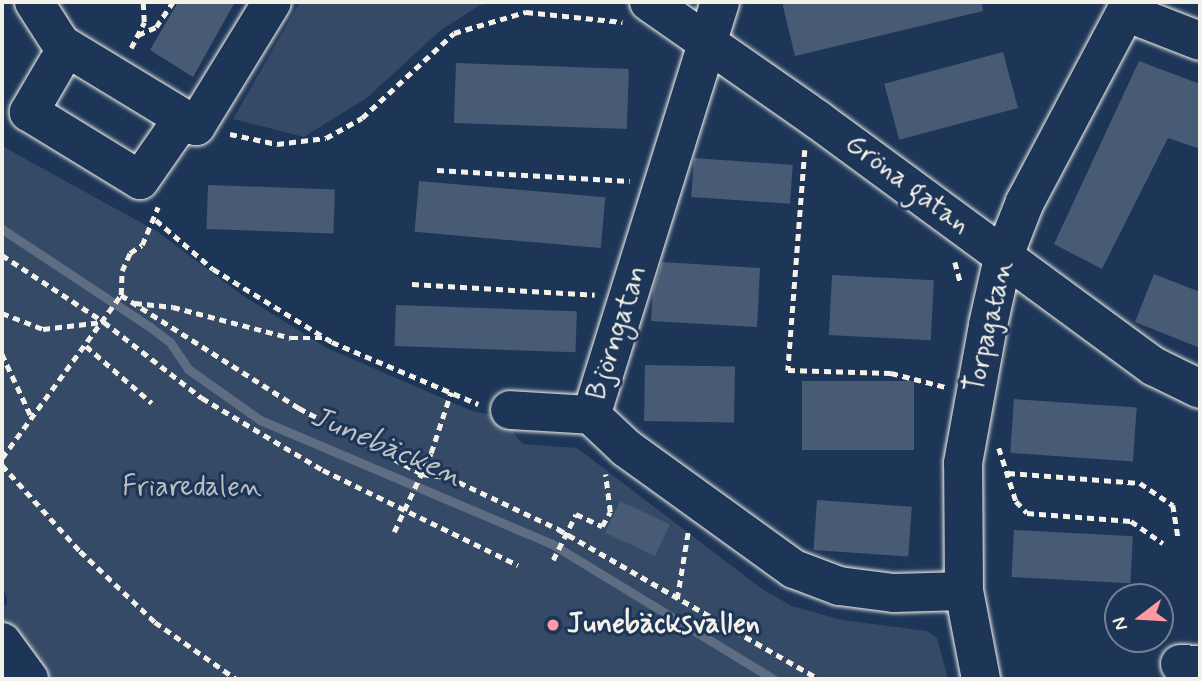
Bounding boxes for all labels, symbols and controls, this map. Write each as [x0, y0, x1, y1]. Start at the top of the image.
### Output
street label: Gröna gatan [837, 127, 977, 243]
street label: Torpagatan [958, 258, 1022, 396]
street label: Björngatan [580, 261, 656, 405]
water label: Junebäcken [305, 399, 467, 495]
park label: Friaredalen [122, 471, 262, 505]
north arrow [1104, 583, 1174, 653]
place label: Junebäcksvallen [567, 608, 760, 642]
text: N [1107, 614, 1134, 633]
marker: Junebäcksvallen [545, 617, 561, 633]

